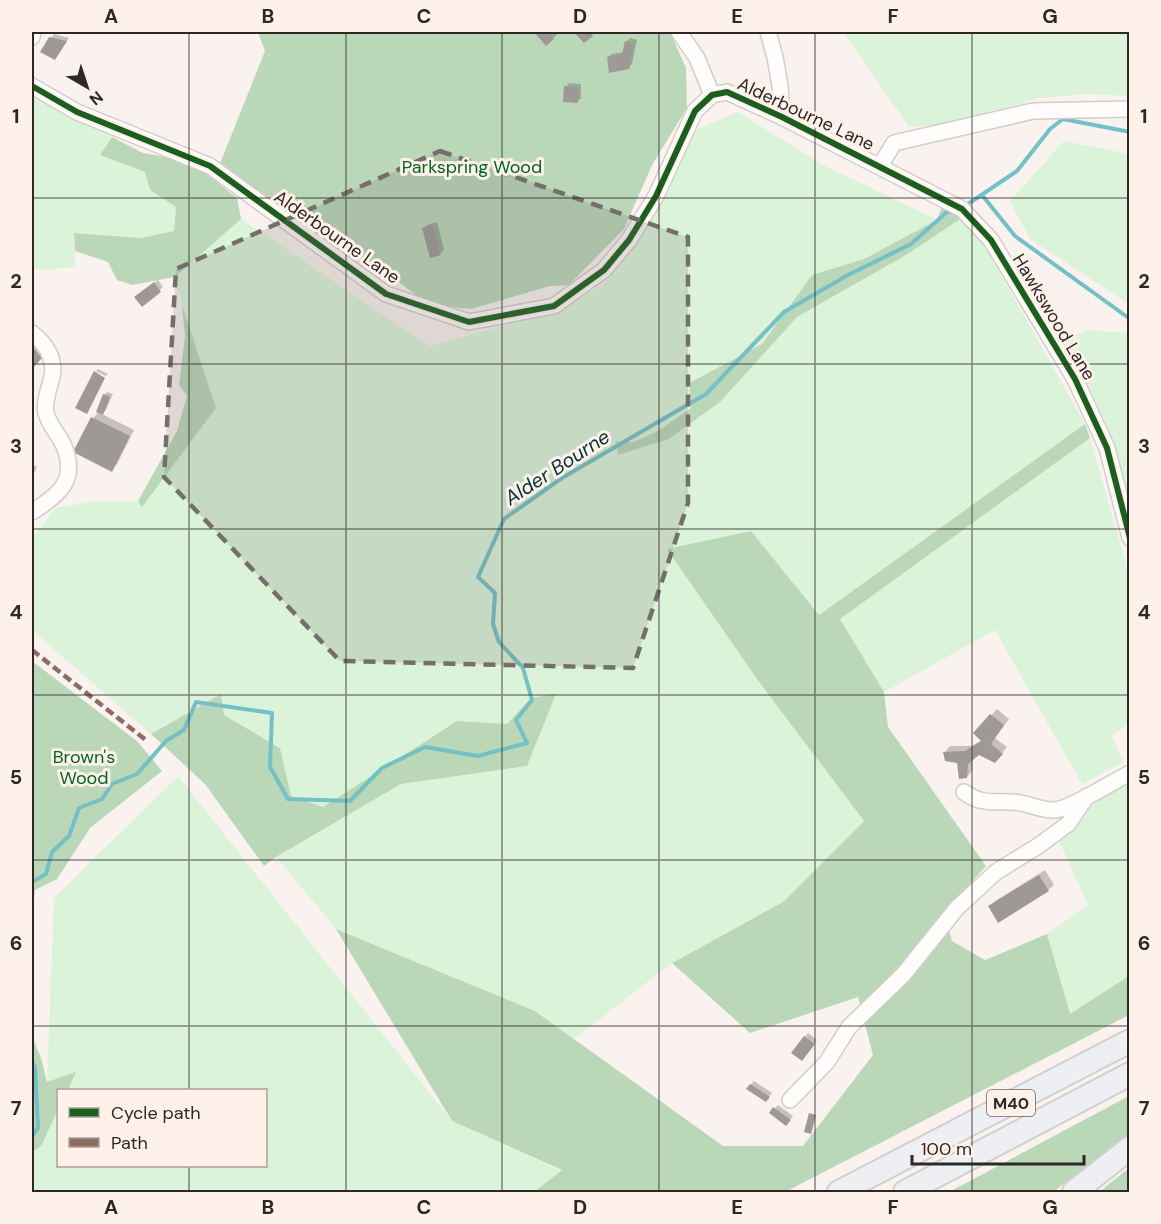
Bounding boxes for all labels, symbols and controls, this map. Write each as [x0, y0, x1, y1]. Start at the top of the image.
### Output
text: A [104, 3, 118, 29]
text: B [262, 3, 274, 29]
text: C [417, 3, 431, 29]
text: D [573, 3, 587, 29]
text: E [731, 3, 743, 29]
text: F [887, 3, 899, 29]
text: G [1042, 3, 1058, 29]
north arrow [57, 57, 117, 117]
street label: Alderbourne Lane [734, 72, 878, 156]
text: N [85, 86, 107, 110]
text: 1 [12, 103, 20, 129]
text: 1 [1140, 103, 1148, 129]
park label: Parkspring Wood [402, 155, 542, 179]
street label: Alderbourne Lane [269, 185, 405, 289]
street label: Hawkswood Lane [1007, 249, 1101, 385]
text: 2 [10, 268, 22, 294]
text: 2 [1138, 268, 1150, 294]
water label: Alder Bourne [499, 423, 615, 511]
text: 3 [10, 433, 22, 459]
text: 3 [1138, 433, 1150, 459]
text: 4 [10, 599, 23, 625]
text: 4 [1138, 599, 1151, 625]
park label: Brown's Wood [53, 745, 115, 790]
text: 5 [10, 764, 22, 790]
text: 5 [1138, 764, 1150, 790]
text: 6 [10, 930, 22, 956]
text: 6 [1138, 930, 1150, 956]
legend [57, 1089, 267, 1167]
road number: M40 [987, 1090, 1035, 1116]
text: 7 [11, 1095, 22, 1121]
text: 7 [1139, 1095, 1150, 1121]
text: Cycle path [111, 1101, 201, 1125]
scale bar [912, 1128, 1084, 1166]
text: Path [111, 1131, 148, 1155]
text: 100 m [921, 1137, 972, 1161]
text: A [104, 1194, 118, 1220]
text: B [262, 1194, 274, 1220]
text: C [417, 1194, 431, 1220]
text: D [573, 1194, 587, 1220]
text: E [731, 1194, 743, 1220]
text: F [887, 1194, 899, 1220]
text: G [1042, 1194, 1058, 1220]

